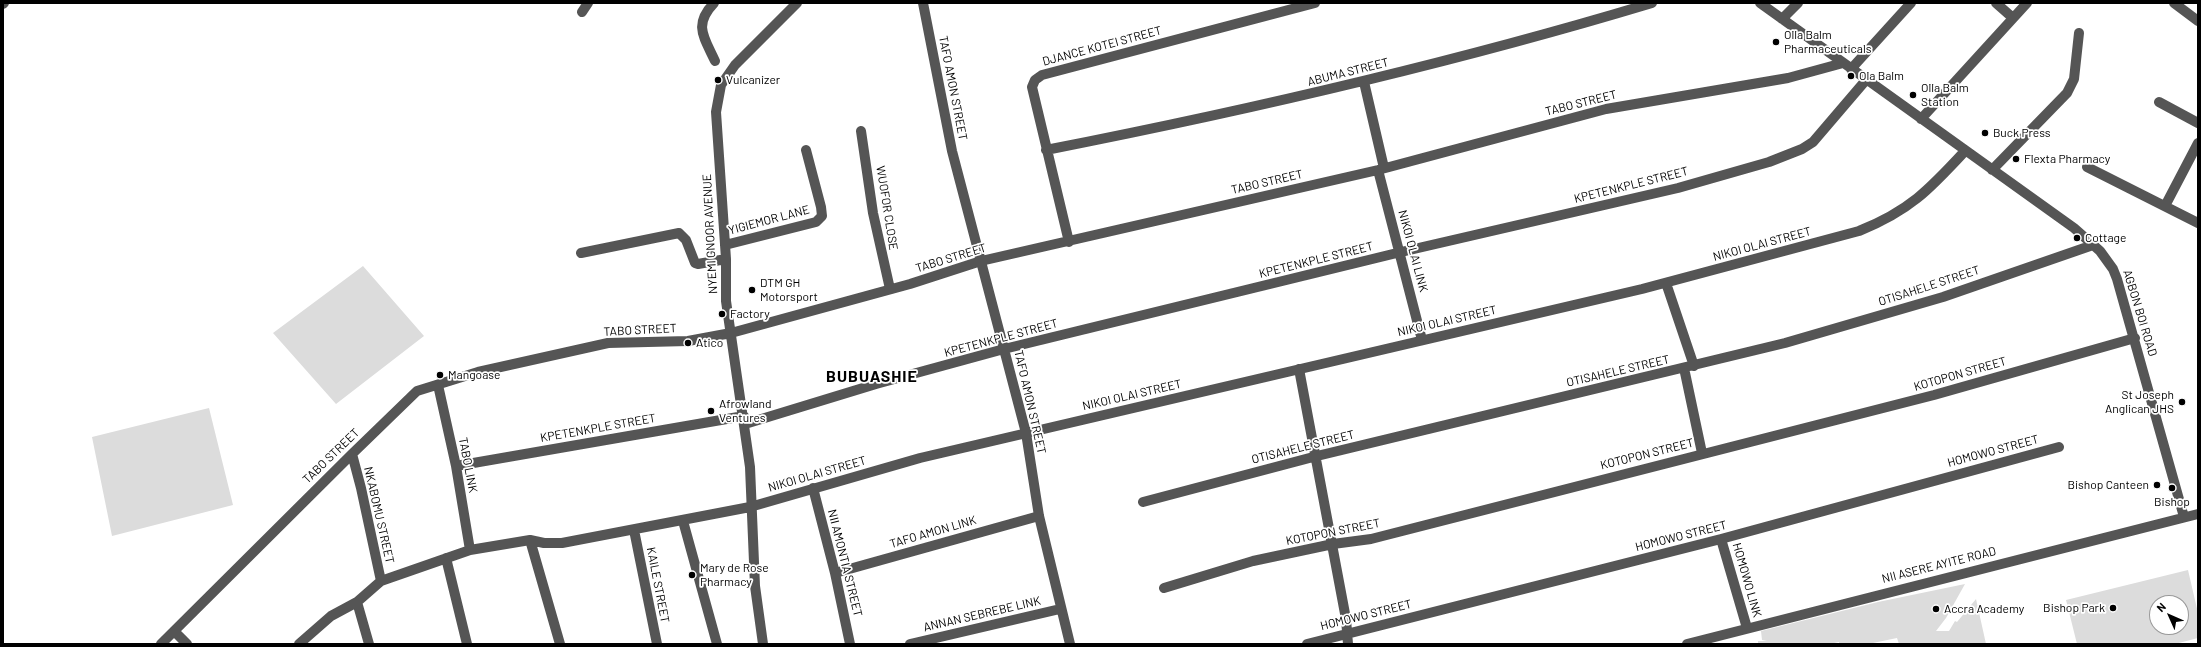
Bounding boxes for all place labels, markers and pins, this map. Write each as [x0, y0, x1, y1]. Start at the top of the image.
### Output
place label: Olla Balm Pharmaceuticals [1784, 28, 1871, 56]
marker: Olla Balm Pharmaceuticals [1771, 37, 1781, 47]
place label: Ola Balm [1859, 69, 1904, 83]
marker: Ola Balm [1846, 71, 1856, 81]
place label: Vulcanizer [726, 73, 780, 87]
marker: Vulcanizer [713, 75, 723, 85]
place label: Olla Balm Station [1921, 81, 1969, 109]
marker: Olla Balm Station [1908, 90, 1918, 100]
place label: Buck Press [1993, 126, 2051, 140]
marker: Buck Press [1980, 128, 1990, 138]
place label: Flexta Pharmacy [2024, 152, 2110, 166]
marker: Flexta Pharmacy [2011, 154, 2021, 164]
place label: Cottage [2085, 231, 2126, 245]
marker: Cottage [2072, 233, 2082, 243]
place label: DTM GH Motorsport [760, 276, 818, 304]
marker: DTM GH Motorsport [747, 285, 757, 295]
place label: Factory [730, 307, 770, 321]
marker: Factory [717, 309, 727, 319]
place label: Atico [696, 336, 723, 350]
marker: Atico [683, 338, 693, 348]
place label: Mangoase [448, 368, 500, 382]
marker: Mangoase [435, 370, 445, 380]
place label: St Joseph Anglican JHS [2105, 388, 2174, 416]
place label: Afrowland Ventures [719, 397, 772, 425]
marker: St Joseph Anglican JHS [2177, 397, 2187, 407]
marker: Afrowland Ventures [706, 406, 716, 416]
place label: Bishop Canteen [2067, 478, 2149, 492]
marker: Bishop Canteen [2152, 480, 2162, 490]
marker: Bishop [2167, 483, 2177, 493]
place label: Bishop [2154, 495, 2190, 509]
place label: Mary de Rose Pharmacy [700, 561, 769, 589]
marker: Mary de Rose Pharmacy [687, 570, 697, 580]
place label: Bishop Park [2043, 601, 2105, 615]
place label: Accra Academy [1944, 602, 2024, 616]
marker: Bishop Park [2108, 603, 2118, 613]
marker: Accra Academy [1931, 604, 1941, 614]

